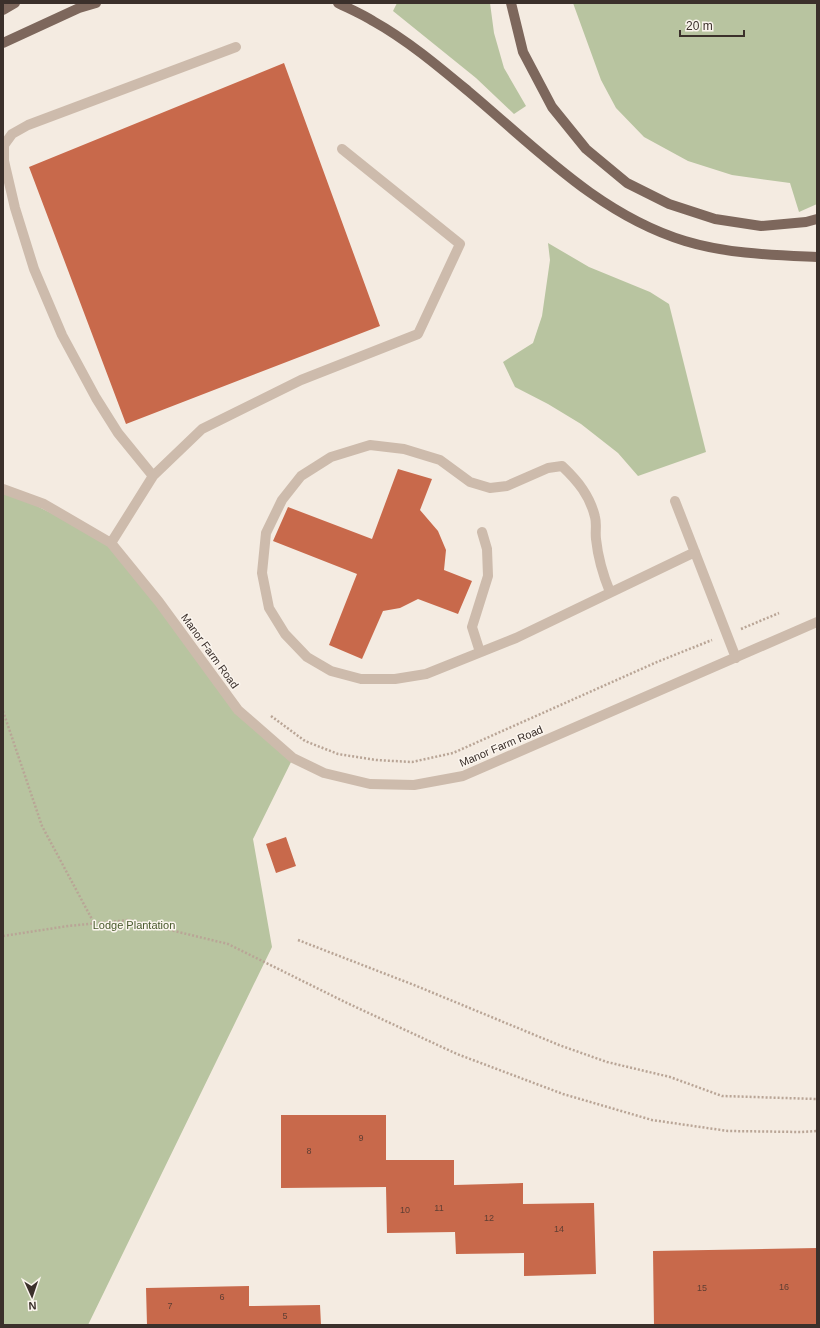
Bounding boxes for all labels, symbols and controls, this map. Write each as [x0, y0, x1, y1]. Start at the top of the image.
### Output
scale bar [680, 12, 744, 38]
text: 20 m [686, 19, 713, 33]
street label: Manor Farm Road [179, 611, 241, 691]
street label: Manor Farm Road [458, 723, 544, 769]
park label: Lodge Plantation [93, 919, 175, 931]
house number: 9 [358, 1133, 364, 1143]
house number: 8 [306, 1146, 312, 1156]
house number: 11 [434, 1203, 444, 1213]
house number: 10 [400, 1205, 410, 1215]
house number: 12 [484, 1213, 494, 1223]
house number: 14 [554, 1224, 564, 1234]
north arrow [12, 1276, 52, 1316]
house number: 16 [779, 1282, 789, 1292]
house number: 15 [697, 1283, 707, 1293]
house number: 6 [219, 1292, 225, 1302]
text: N [28, 1300, 37, 1312]
house number: 7 [167, 1301, 173, 1311]
house number: 5 [282, 1311, 288, 1321]

